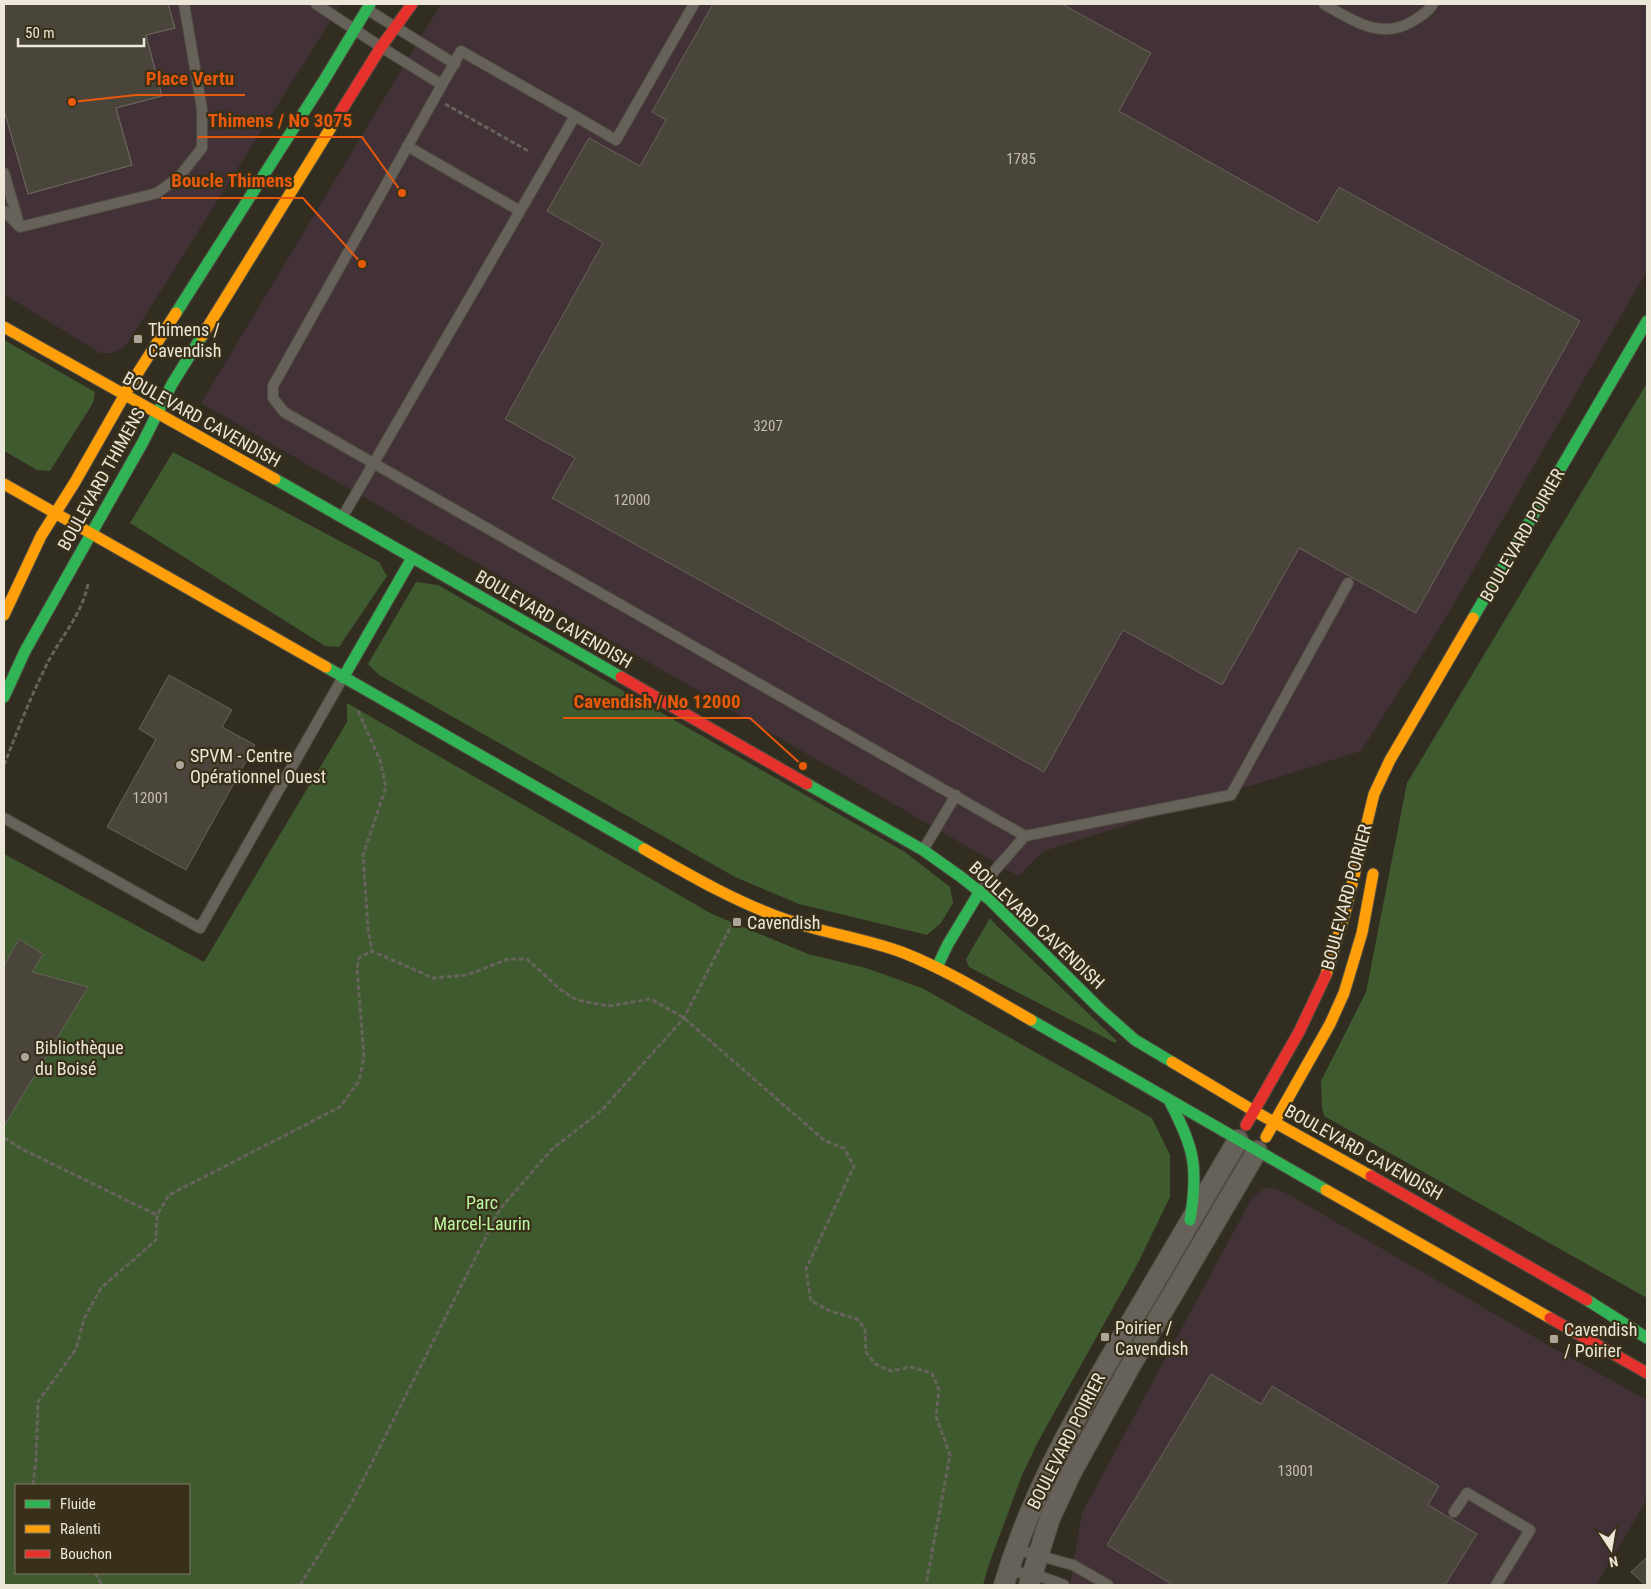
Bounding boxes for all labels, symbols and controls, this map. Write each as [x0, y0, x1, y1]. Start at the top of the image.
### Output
scale bar [18, 15, 144, 47]
text: 50 m [25, 24, 55, 42]
callout: Place Vertu [136, 61, 245, 95]
text: Place Vertu [146, 67, 234, 90]
callout: Thimens / No 3075 [198, 103, 362, 137]
text: Thimens / No 3075 [208, 109, 352, 132]
house number: 1785 [1006, 150, 1036, 168]
callout: Boucle Thimens [161, 164, 303, 198]
text: Boucle Thimens [171, 169, 293, 192]
place label: Thimens / Cavendish [148, 319, 221, 361]
marker: Thimens / Cavendish [132, 333, 144, 345]
street label: BOULEVARD CAVENDISH [119, 367, 285, 471]
street label: BOULEVARD THIMENS [53, 404, 149, 554]
house number: 3207 [753, 417, 783, 435]
street label: BOULEVARD POIRIER [1475, 464, 1569, 605]
house number: 12000 [613, 491, 651, 509]
street label: BOULEVARD CAVENDISH [472, 566, 636, 672]
callout: Cavendish / No 12000 [563, 684, 750, 718]
text: Cavendish / No 12000 [573, 690, 741, 713]
place label: SPVM - Centre Opérationnel Ouest [190, 745, 326, 787]
marker: SPVM - Centre Opérationnel Ouest [174, 759, 186, 771]
house number: 12001 [132, 789, 170, 807]
street label: BOULEVARD POIRIER [1316, 821, 1376, 972]
street label: BOULEVARD CAVENDISH [965, 857, 1109, 993]
place label: Cavendish [747, 912, 820, 933]
marker: Cavendish [731, 916, 743, 928]
place label: Bibliothèque du Boisé [35, 1037, 124, 1079]
marker: Bibliothèque du Boisé [19, 1051, 31, 1063]
street label: BOULEVARD CAVENDISH [1281, 1100, 1447, 1204]
park label: Parc Marcel-Laurin [433, 1192, 531, 1234]
place label: Poirier / Cavendish [1115, 1317, 1188, 1359]
place label: Cavendish / Poirier [1564, 1319, 1637, 1361]
marker: Poirier / Cavendish [1099, 1331, 1111, 1343]
marker: Cavendish / Poirier [1548, 1333, 1560, 1345]
street label: BOULEVARD POIRIER [1023, 1369, 1110, 1513]
house number: 13001 [1277, 1462, 1315, 1480]
legend [15, 1484, 190, 1574]
text: Fluide [60, 1495, 96, 1513]
text: Ralenti [60, 1520, 101, 1538]
north arrow [1586, 1524, 1636, 1574]
text: Bouchon [60, 1545, 112, 1563]
text: N [1608, 1553, 1620, 1570]

